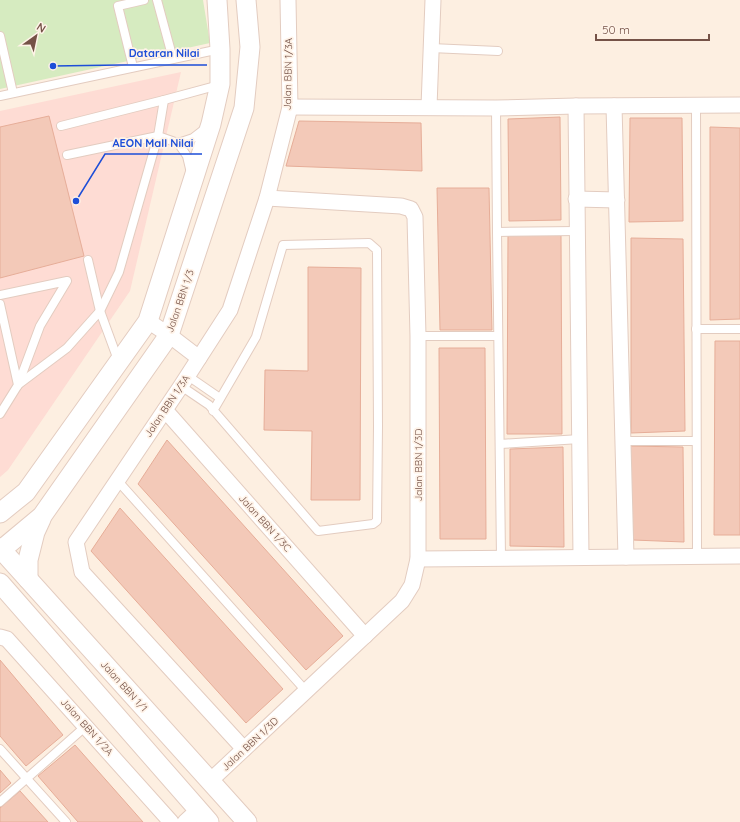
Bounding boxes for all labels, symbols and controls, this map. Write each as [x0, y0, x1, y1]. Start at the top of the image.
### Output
north arrow [16, 16, 56, 56]
scale bar [596, 16, 709, 42]
text: N [34, 20, 49, 36]
text: 50 m [602, 22, 630, 37]
street label: Jalan BBN 1/3A [281, 37, 295, 110]
callout: Dataran Nilai [120, 42, 207, 65]
text: Dataran Nilai [129, 46, 199, 60]
callout: AEON Mall Nilai [105, 131, 202, 154]
text: AEON Mall Nilai [113, 136, 193, 150]
street label: Jalan BBN 1/3 [163, 268, 197, 334]
street label: Jalan BBN 1/3A [141, 372, 193, 440]
street label: Jalan BBN 1/3D [412, 428, 425, 502]
street label: Jalan BBN 1/3C [236, 492, 294, 555]
street label: Jalan BBN 1/1 [98, 658, 150, 714]
street label: Jalan BBN 1/2A [58, 696, 116, 759]
street label: Jalan BBN 1/3D [219, 714, 281, 774]

